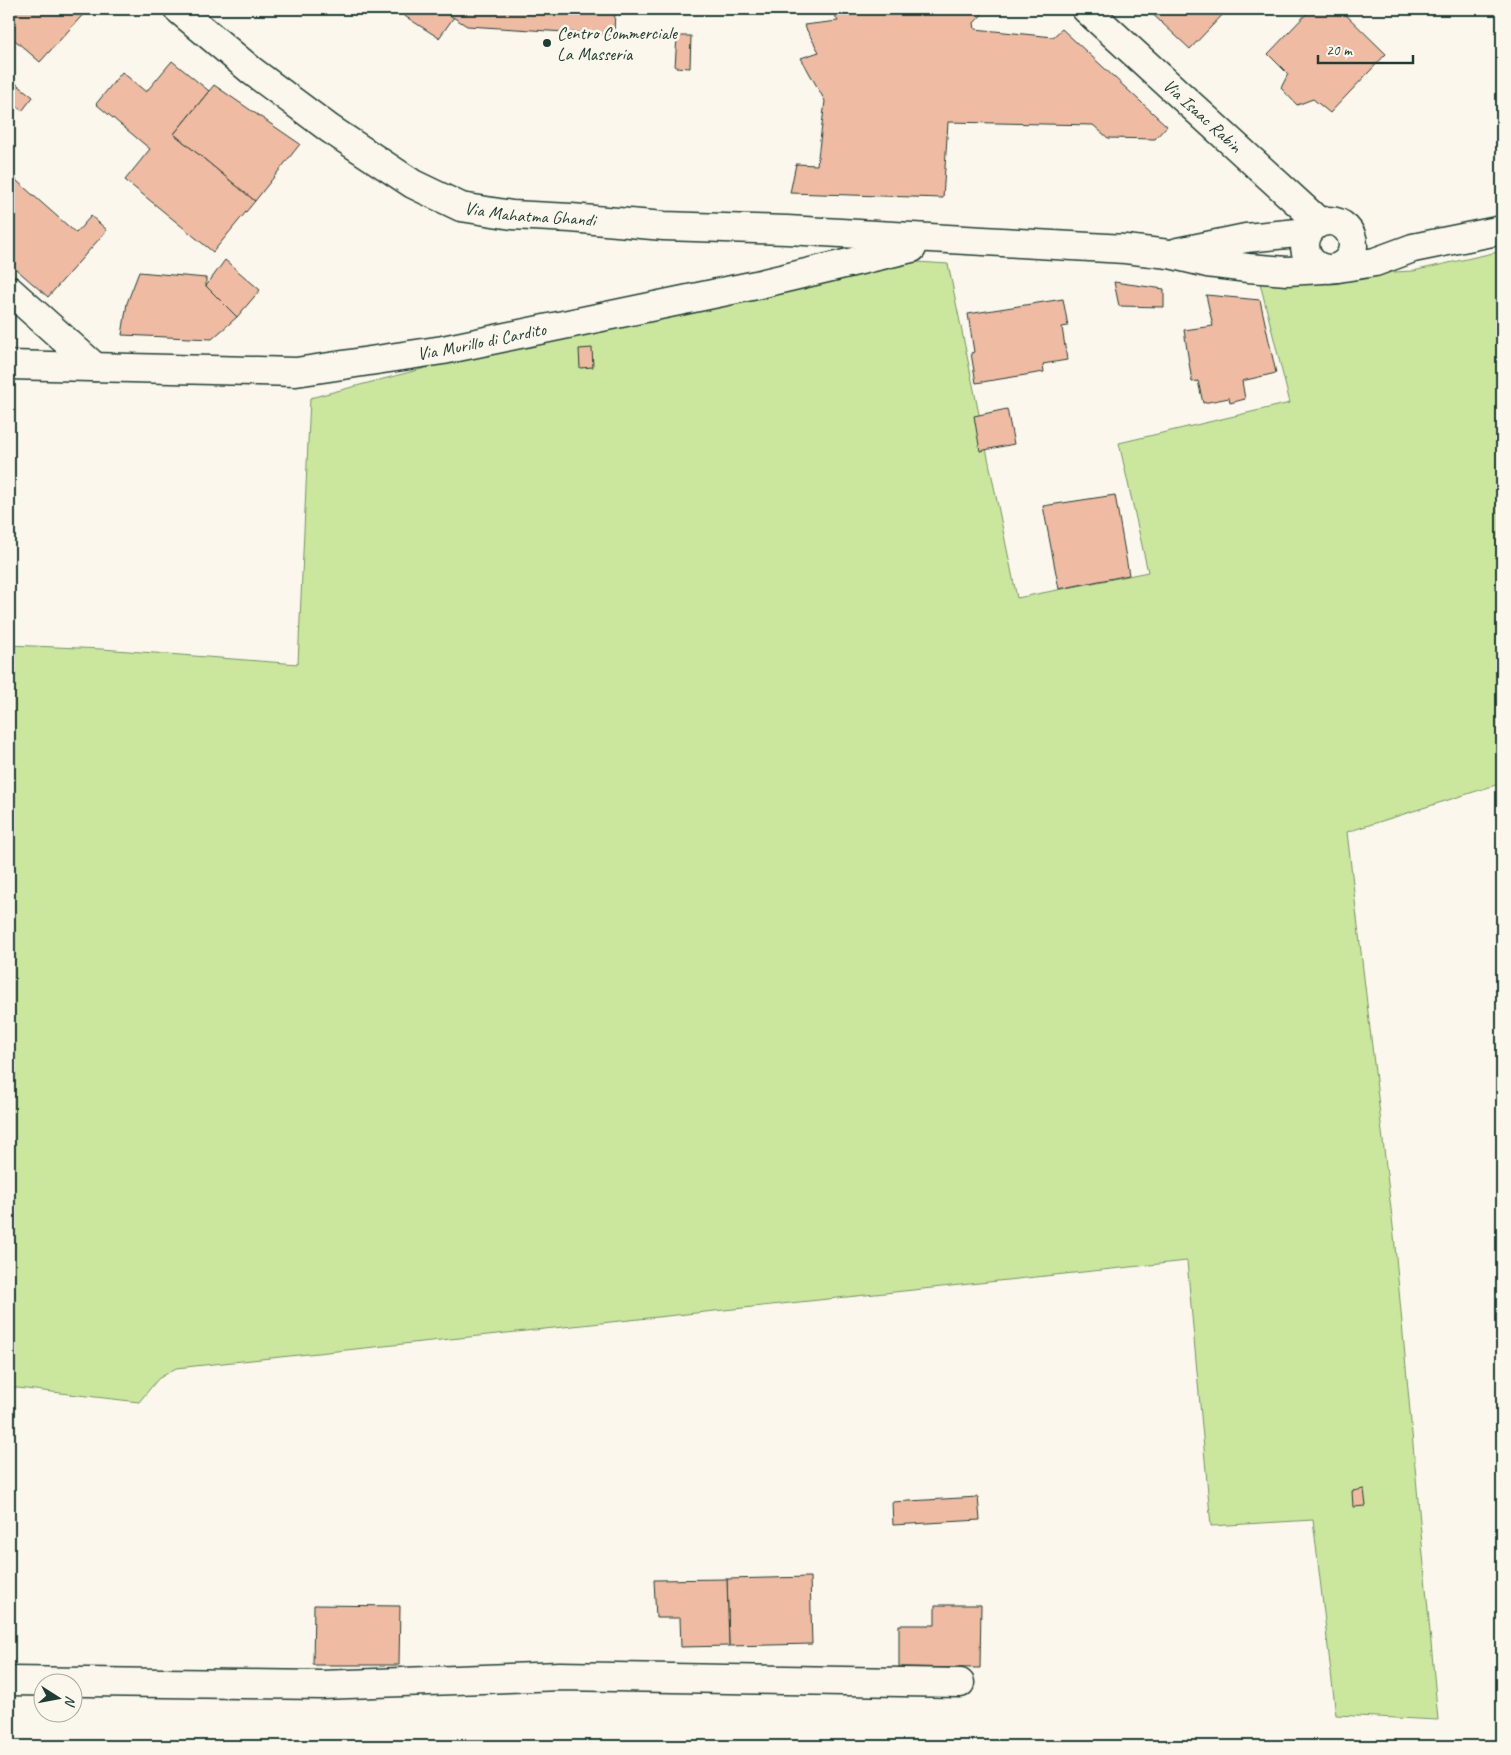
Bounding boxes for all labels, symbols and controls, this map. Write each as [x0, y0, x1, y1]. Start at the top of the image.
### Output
place label: Centro Commerciale La Masseria [557, 22, 678, 65]
scale bar [1318, 32, 1414, 64]
marker: Centro Commerciale La Masseria [541, 37, 553, 49]
text: 20 m [1326, 41, 1353, 60]
street label: Via Isaac Rabin [1159, 74, 1247, 158]
street label: Via Mahatma Ghandi [463, 197, 599, 231]
street label: Via Murillo di Cardito [416, 318, 549, 365]
north arrow [32, 1672, 82, 1722]
text: N [61, 1695, 79, 1709]

